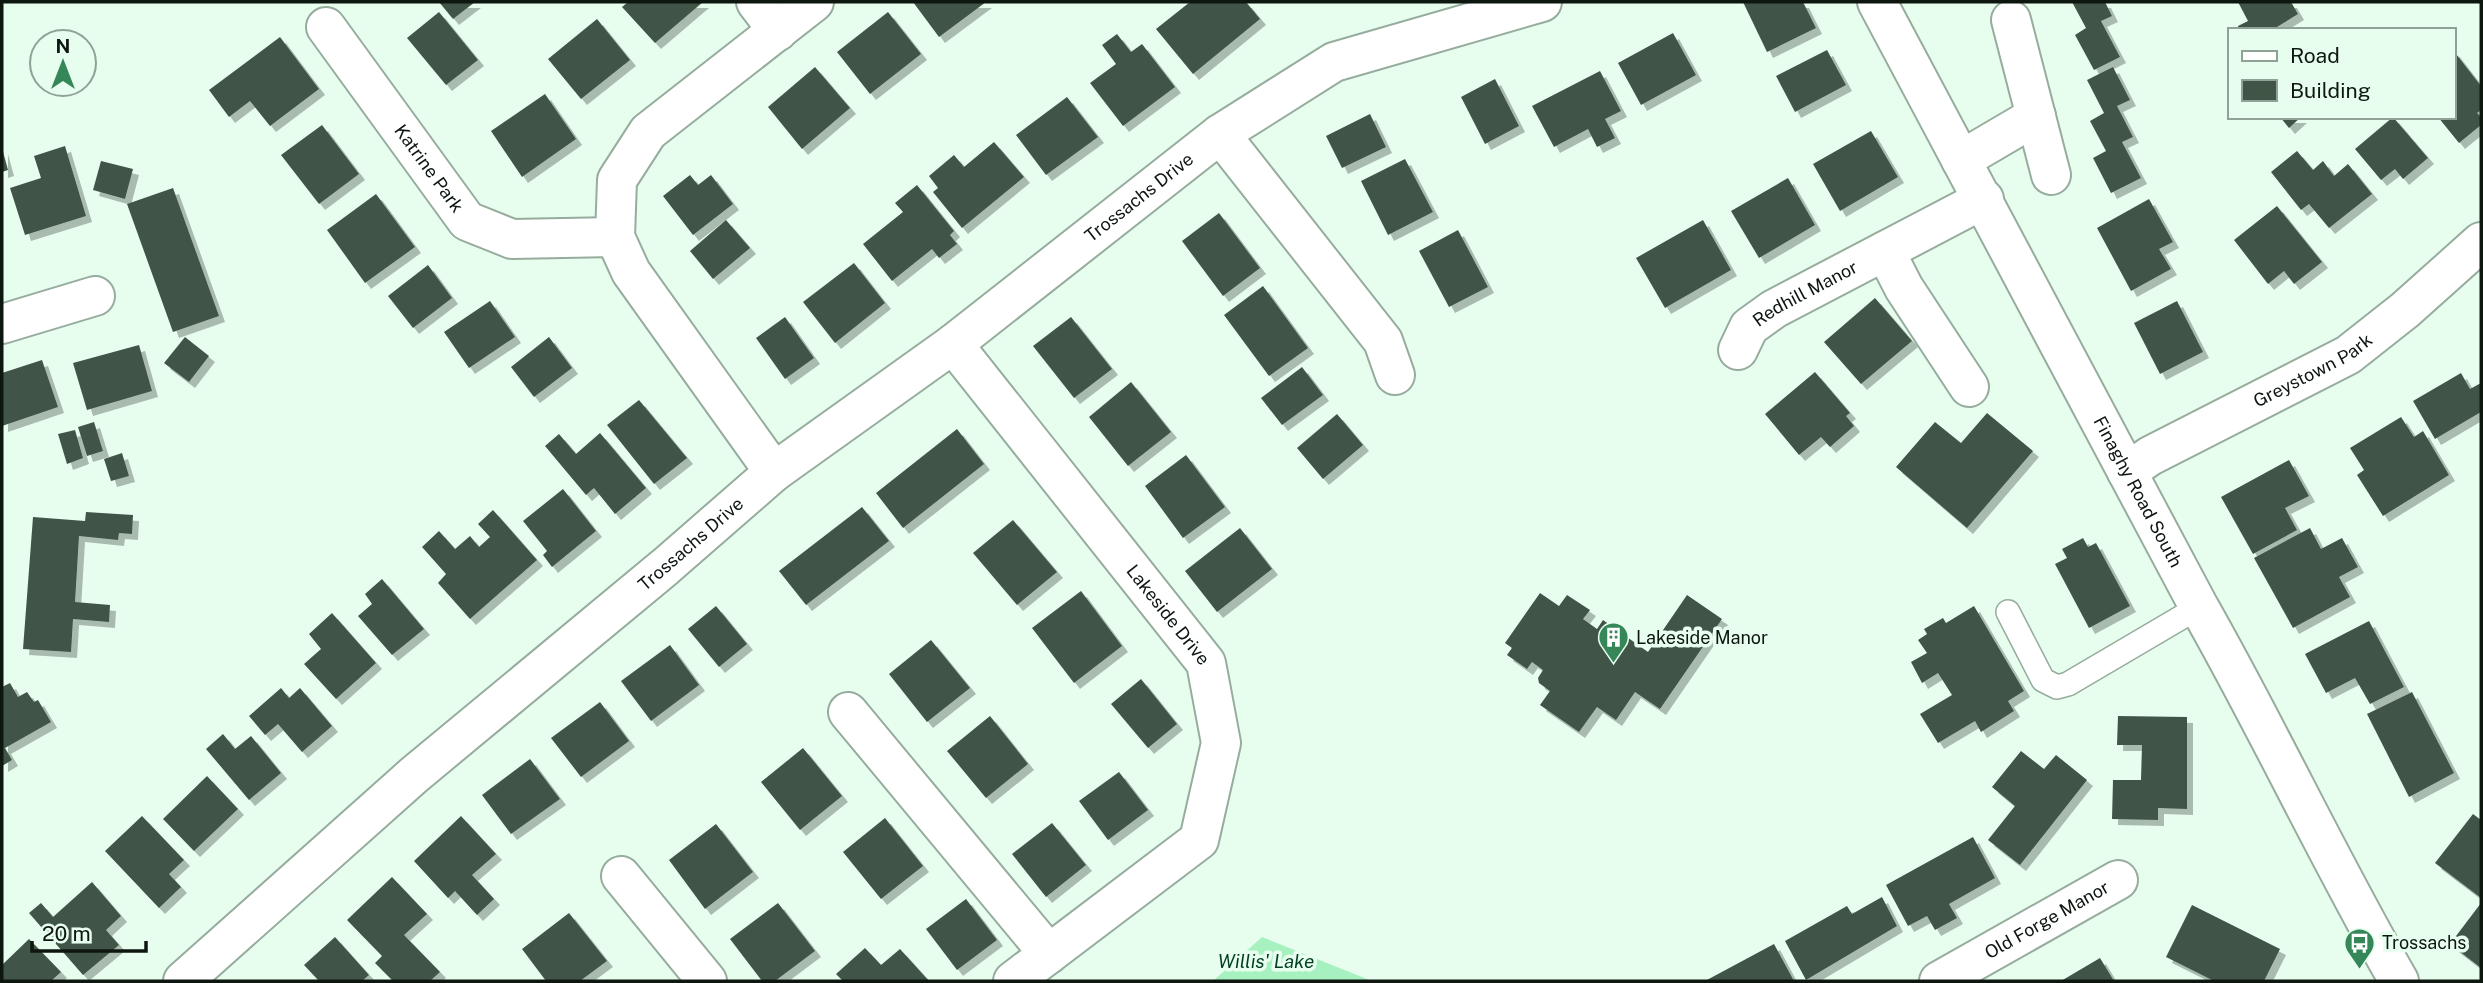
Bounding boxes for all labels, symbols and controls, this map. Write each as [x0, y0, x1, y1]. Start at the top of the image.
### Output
north arrow [28, 28, 98, 98]
legend [2228, 28, 2455, 119]
text: N [56, 35, 70, 57]
text: Road [2290, 43, 2340, 68]
text: Building [2290, 78, 2371, 103]
street label: Katrine Park [390, 120, 468, 216]
street label: Trossachs Drive [1081, 148, 1197, 246]
street label: Redhill Manor [1748, 256, 1861, 331]
street label: Greystown Park [2250, 329, 2376, 411]
street label: Finaghy Road South [2089, 413, 2187, 571]
street label: Trossachs Drive [634, 493, 747, 595]
street label: Lakeside Drive [1122, 561, 1214, 669]
building icon: Lakeside Manor [1596, 621, 1630, 665]
place label: Lakeside Manor [1636, 627, 1768, 648]
street label: Old Forge Manor [1981, 876, 2113, 963]
scale bar [32, 909, 145, 953]
text: 20 m [42, 921, 91, 946]
bus stop icon: Trossachs [2342, 926, 2376, 970]
place label: Trossachs [2382, 932, 2466, 953]
water label: Willis' Lake [1218, 950, 1314, 972]

